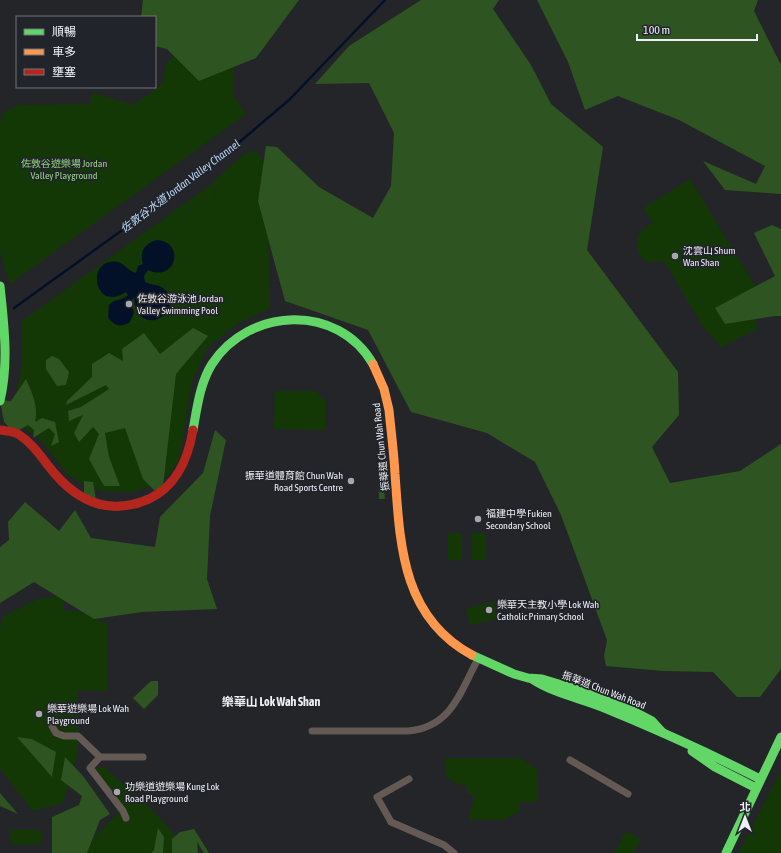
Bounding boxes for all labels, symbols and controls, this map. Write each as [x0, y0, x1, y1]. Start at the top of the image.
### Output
legend [16, 16, 156, 88]
scale bar [637, 16, 757, 42]
text: 100 m [643, 23, 670, 37]
text: 順暢 [52, 25, 76, 39]
text: 車多 [52, 45, 76, 59]
text: 壅塞 [52, 65, 76, 79]
water label: 佐敦谷水道 Jordan Valley Channel [118, 137, 242, 235]
park label: 佐敦谷遊樂場 Jordan Valley Playground [21, 158, 107, 181]
place label: 沈雲山 Shum Wan Shan [683, 245, 735, 268]
marker: 沈雲山 Shum Wan Shan [670, 251, 680, 261]
place label: 佐敦谷游泳池 Jordan Valley Swimming Pool [137, 293, 224, 316]
marker: 佐敦谷游泳池 Jordan Valley Swimming Pool [124, 299, 134, 309]
street label: 振華道 Chun Wah Road [371, 402, 391, 492]
place label: 振華道體育館 Chun Wah Road Sports Centre [245, 470, 343, 493]
marker: 振華道體育館 Chun Wah Road Sports Centre [346, 476, 356, 486]
place label: 福建中學 Fukien Secondary School [486, 508, 552, 531]
marker: 福建中學 Fukien Secondary School [473, 514, 483, 524]
place label: 樂華天主教小學 Lok Wah Catholic Primary School [497, 599, 599, 622]
marker: 樂華天主教小學 Lok Wah Catholic Primary School [484, 605, 494, 615]
street label: 振華道 Chun Wah Road [561, 669, 648, 711]
district label: 樂華山 Lok Wah Shan [222, 695, 320, 709]
place label: 樂華遊樂場 Lok Wah Playground [47, 703, 129, 726]
marker: 樂華遊樂場 Lok Wah Playground [34, 709, 44, 719]
place label: 功樂道遊樂場 Kung Lok Road Playground [125, 781, 220, 804]
marker: 功樂道遊樂場 Kung Lok Road Playground [112, 787, 122, 797]
north arrow [725, 797, 765, 837]
text: 北 [740, 801, 751, 813]

